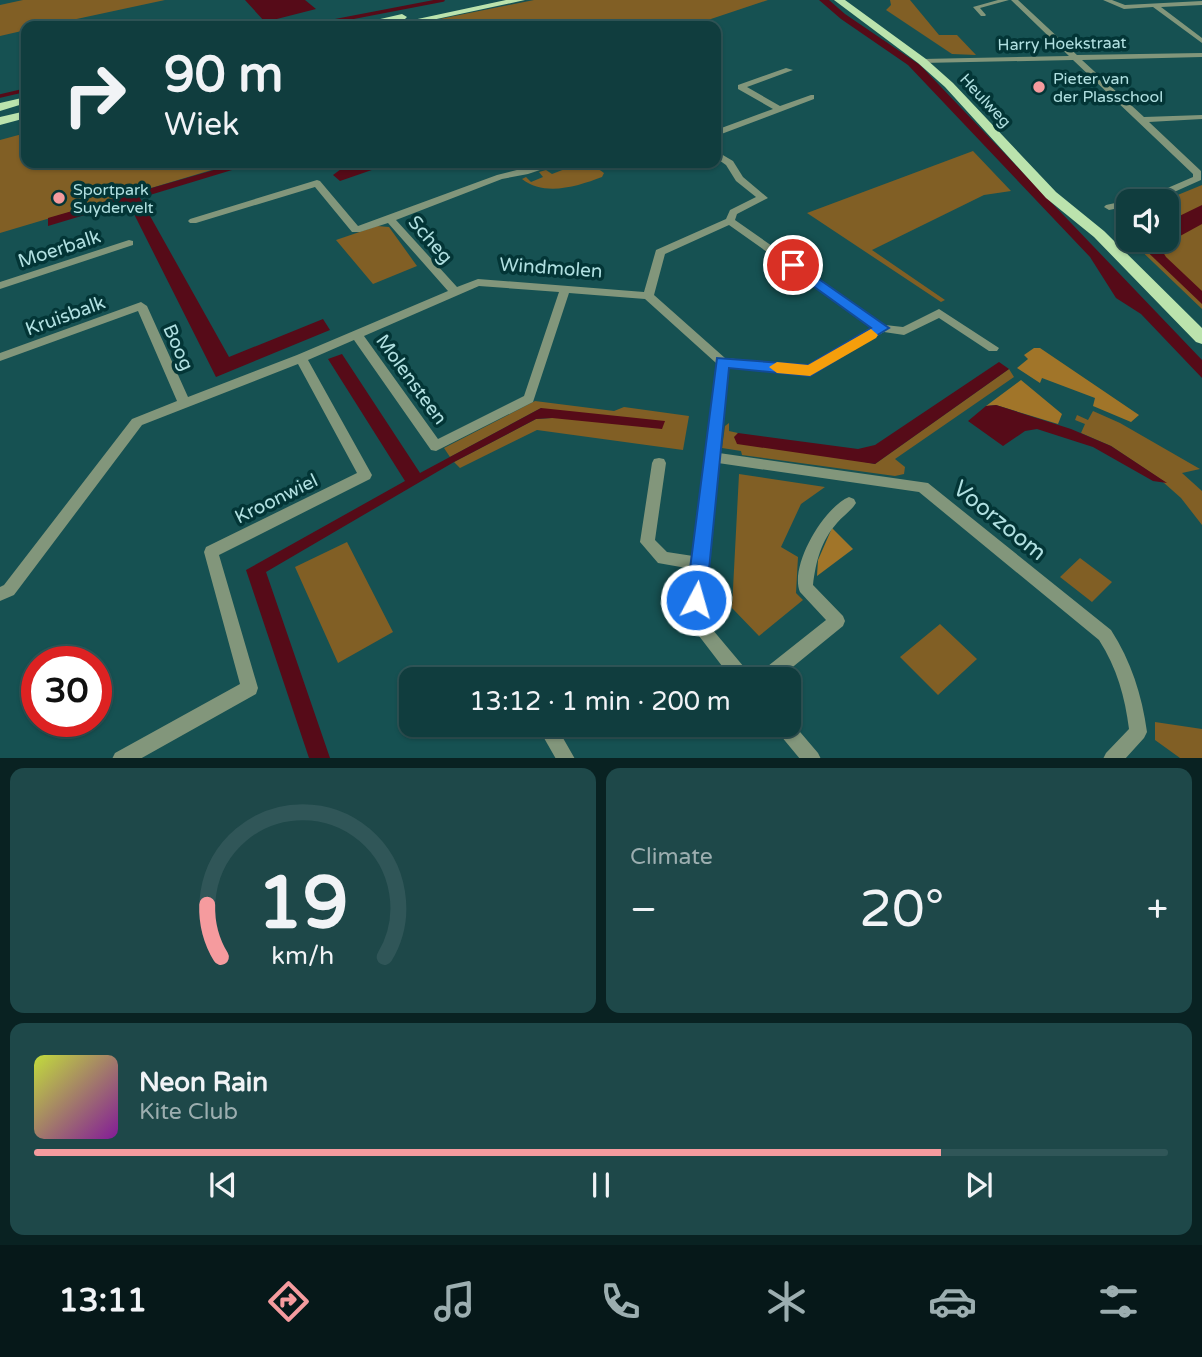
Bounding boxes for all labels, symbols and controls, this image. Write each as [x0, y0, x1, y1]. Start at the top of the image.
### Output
street label: Harry Hoekstraat [997, 33, 1127, 55]
text: 90 m [164, 46, 283, 105]
icon: right [49, 49, 140, 140]
place label: Pieter van der Plasschool [1053, 69, 1163, 107]
street label: Heulweg [955, 70, 1015, 132]
marker: Pieter van der Plasschool [1031, 79, 1047, 95]
text: Wiek [164, 106, 240, 144]
place label: Sportpark Suydervelt [73, 180, 154, 218]
map controls [1116, 189, 1179, 252]
button: sound [1116, 189, 1179, 252]
marker: Sportpark Suydervelt [51, 190, 67, 206]
street label: Scheg [404, 211, 457, 268]
street label: Moerbalk [15, 225, 103, 273]
pin [763, 235, 823, 295]
icon: arrive [774, 246, 812, 284]
street label: Windmolen [499, 253, 603, 283]
street label: Kruisbalk [22, 291, 108, 341]
street label: Boog [158, 321, 198, 374]
street label: Molensteen [371, 330, 451, 429]
street label: Kroonwiel [231, 469, 321, 528]
street label: Voorzoom [947, 475, 1052, 567]
position arrow [659, 563, 733, 637]
speed limit sign: 30 [21, 646, 112, 737]
text: 13:12 · 1 min · 200 m [469, 686, 731, 717]
text: Climate [630, 843, 713, 871]
text: 19 [257, 860, 349, 948]
text: 20° [859, 878, 944, 941]
text: − [630, 887, 657, 933]
text: + [1147, 887, 1168, 933]
text: km/h [272, 940, 334, 970]
text: Neon Rain [139, 1067, 268, 1098]
text: Kite Club [139, 1098, 238, 1126]
icon: previous [204, 1166, 242, 1204]
icon: pause [582, 1166, 620, 1204]
icon: next [960, 1166, 998, 1204]
icon: directions [264, 1277, 313, 1326]
icon: music [430, 1277, 479, 1326]
icon: phone [596, 1277, 645, 1326]
icon: climate [762, 1277, 811, 1326]
icon: car [928, 1277, 977, 1326]
icon: filters [1094, 1277, 1143, 1326]
text: 13:11 [59, 1282, 147, 1320]

